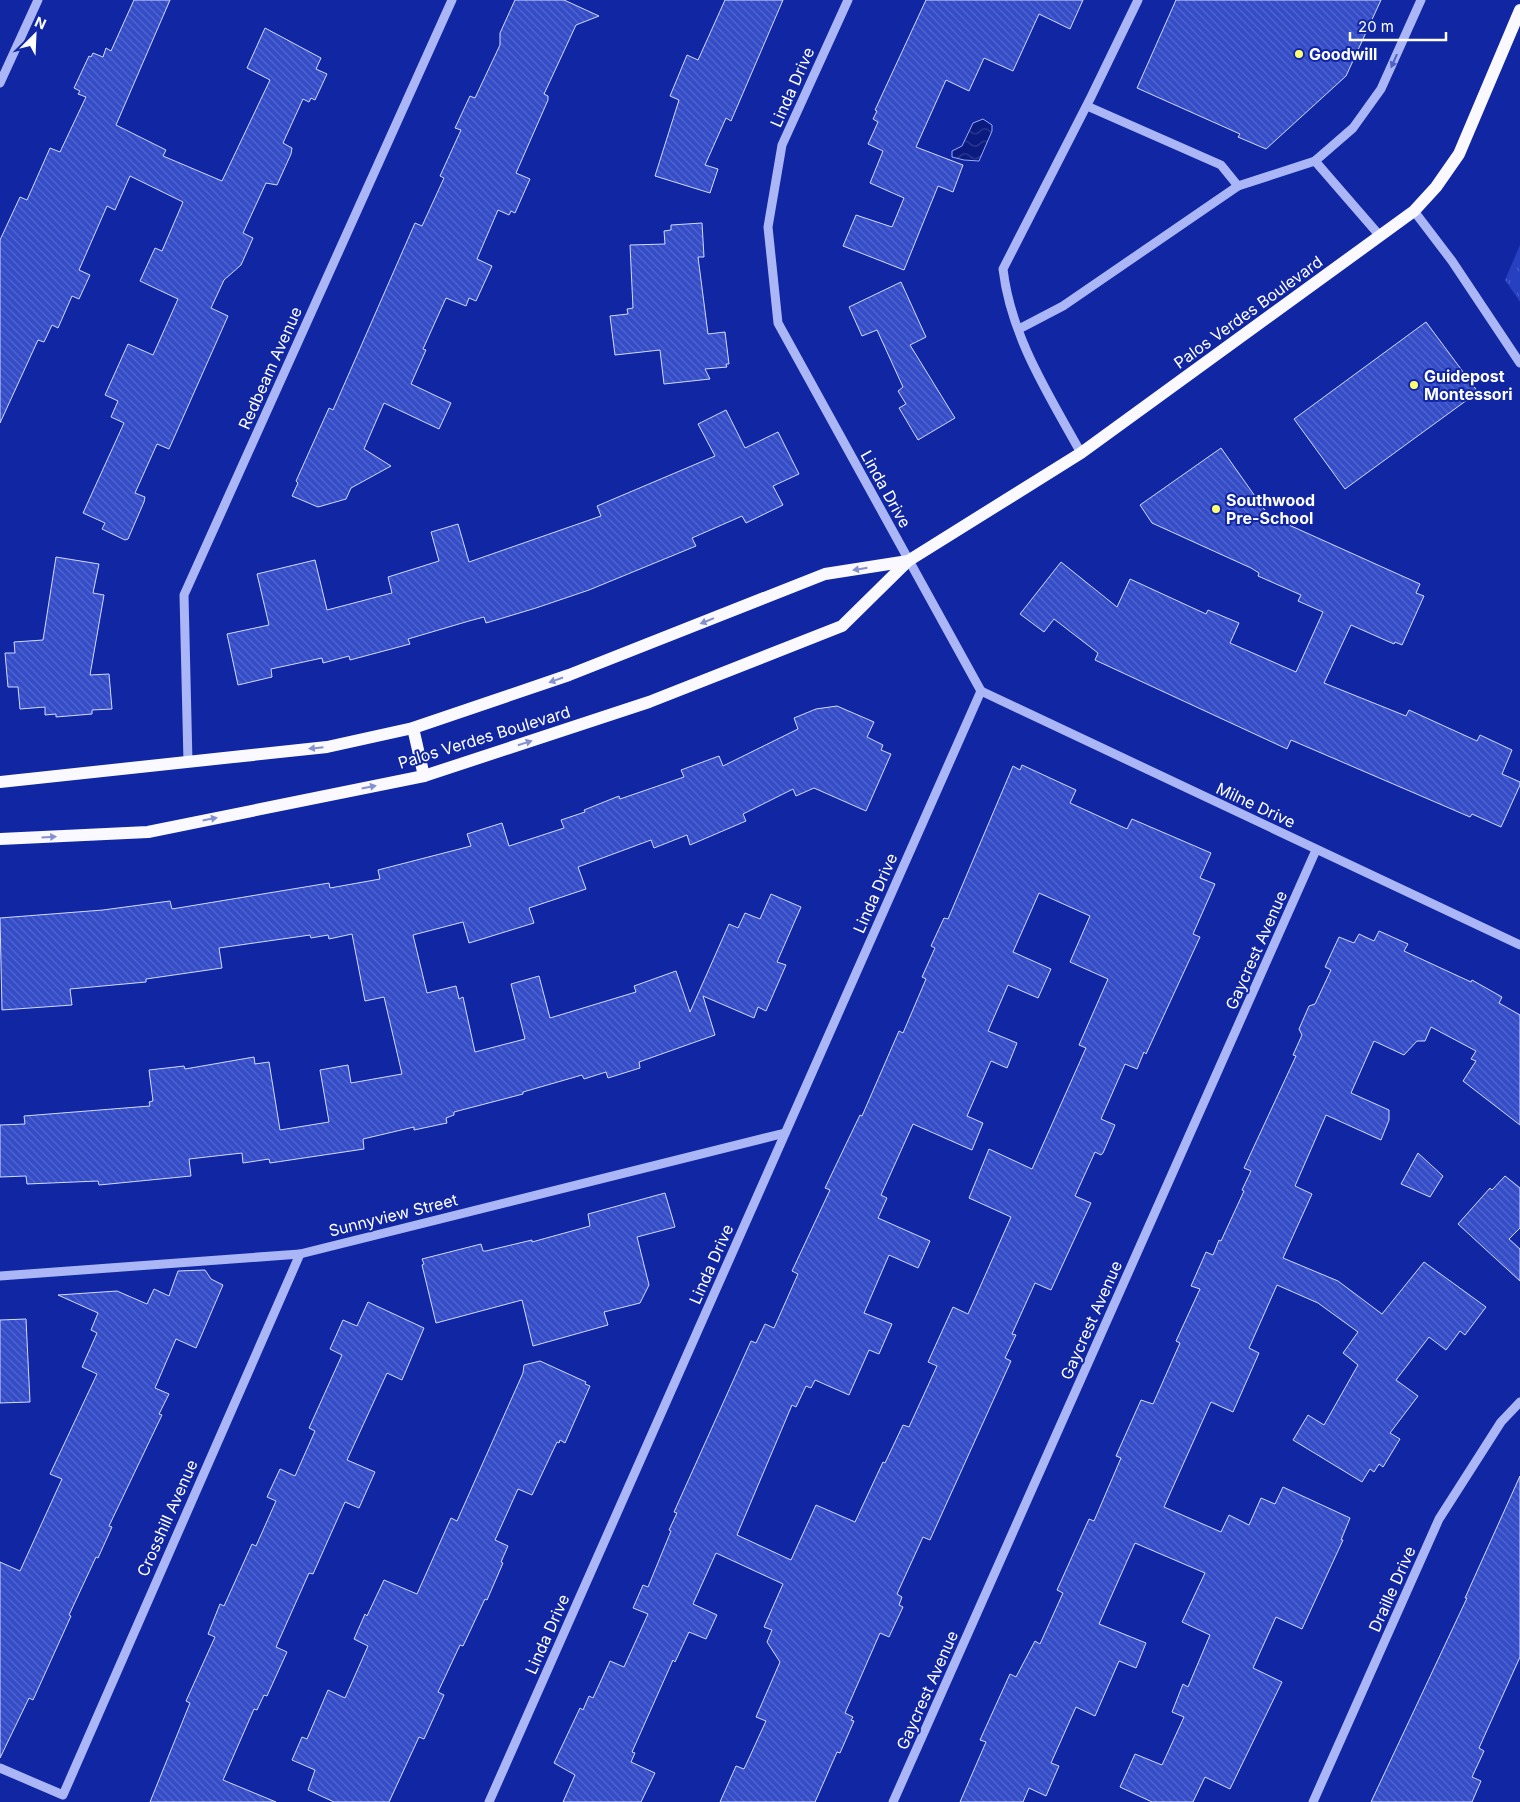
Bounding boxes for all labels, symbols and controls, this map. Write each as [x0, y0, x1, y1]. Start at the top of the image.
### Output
north arrow [10, 10, 60, 60]
scale bar [1350, 10, 1446, 42]
text: N [32, 13, 49, 33]
text: 20 m [1358, 17, 1394, 36]
street label: Linda Drive [766, 44, 818, 130]
place label: Goodwill [1309, 44, 1377, 64]
marker: Goodwill [1293, 48, 1305, 60]
one-way arrow [1390, 54, 1398, 68]
street label: Palos Verdes Boulevard [1170, 251, 1326, 373]
street label: Redbeam Avenue [234, 304, 306, 432]
place label: Guidepost Montessori [1424, 366, 1513, 404]
marker: Guidepost Montessori [1408, 379, 1420, 391]
street label: Linda Drive [857, 447, 915, 531]
place label: Southwood Pre-School [1226, 490, 1315, 528]
marker: Southwood Pre-School [1210, 503, 1222, 515]
one-way arrow [852, 565, 868, 573]
one-way arrow [699, 617, 714, 625]
one-way arrow [548, 677, 563, 684]
street label: Palos Verdes Boulevard [396, 701, 572, 773]
one-way arrow [518, 739, 533, 746]
one-way arrow [307, 744, 323, 752]
street label: Milne Drive [1213, 778, 1299, 832]
one-way arrow [362, 783, 377, 791]
one-way arrow [202, 815, 217, 823]
one-way arrow [41, 832, 57, 840]
street label: Linda Drive [849, 850, 901, 936]
street label: Gaycrest Avenue [1221, 887, 1291, 1013]
street label: Sunnyview Street [327, 1189, 459, 1241]
street label: Linda Drive [685, 1221, 737, 1307]
street label: Gaycrest Avenue [1056, 1257, 1126, 1383]
street label: Crosshill Avenue [132, 1457, 202, 1579]
street label: Draille Drive [1364, 1543, 1420, 1635]
street label: Linda Drive [521, 1591, 573, 1677]
street label: Gaycrest Avenue [892, 1627, 962, 1753]

